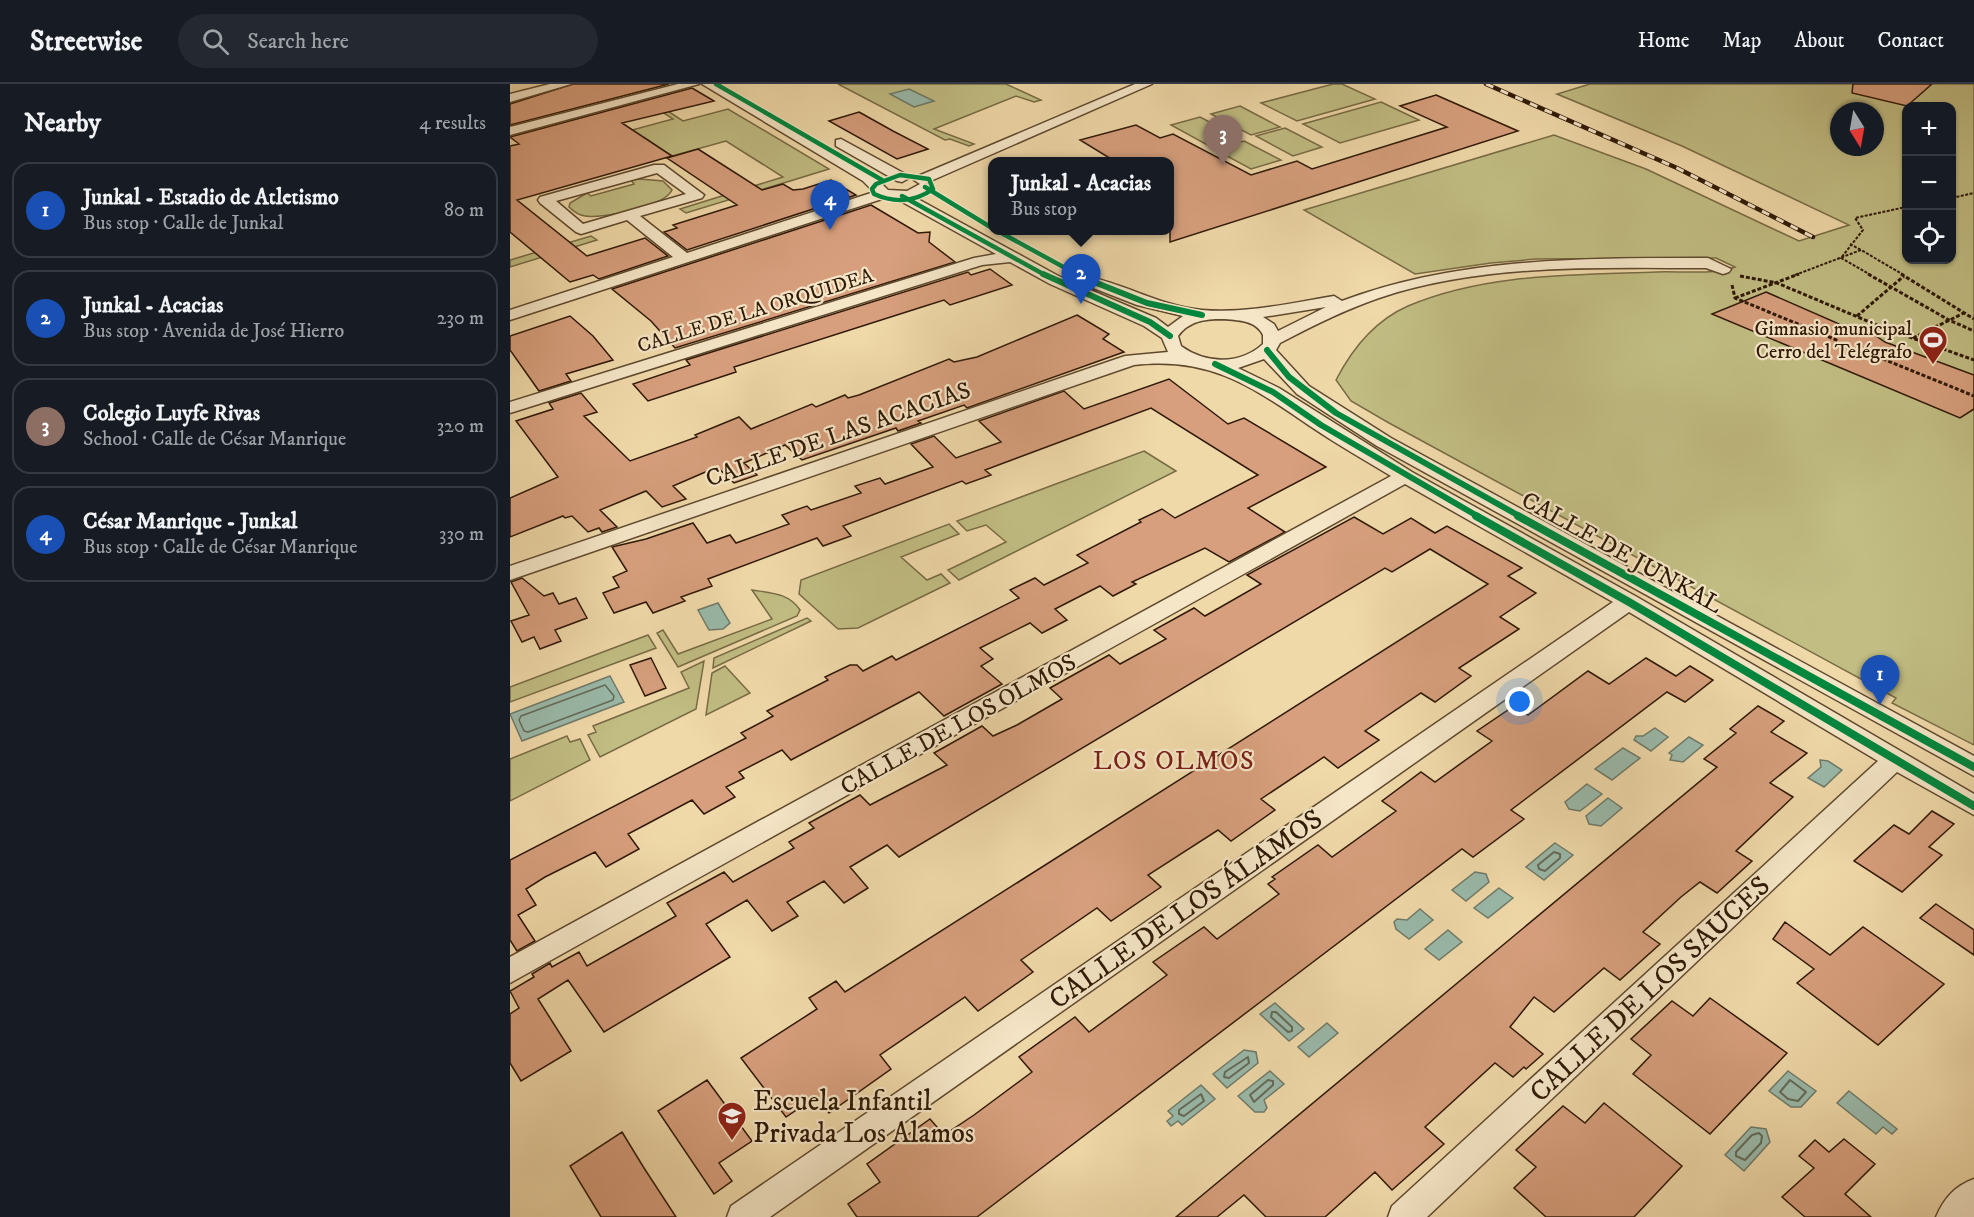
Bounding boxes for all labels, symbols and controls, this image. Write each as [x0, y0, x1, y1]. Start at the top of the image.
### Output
search box [178, 14, 598, 68]
text: Streetwise [30, 24, 142, 59]
icon: search [199, 25, 232, 58]
text: Search here [247, 28, 349, 55]
text: Home [1638, 28, 1690, 54]
text: Map [1723, 28, 1761, 54]
text: About [1794, 28, 1845, 54]
text: Contact [1878, 28, 1944, 54]
north arrow [1830, 102, 1884, 156]
map controls [1902, 102, 1956, 264]
button: + [1902, 102, 1956, 156]
text: Nearby [24, 107, 101, 140]
text: 4 results [419, 111, 486, 136]
pin: 3 [1204, 116, 1242, 165]
button: − [1902, 156, 1956, 210]
popup [988, 157, 1174, 235]
text: Junkal - Acacias [1011, 170, 1151, 197]
pin: 4 [810, 180, 850, 230]
text: Junkal - Estadio de Atletismo [83, 184, 339, 211]
text: Bus stop [1011, 197, 1077, 222]
text: 1 [42, 198, 49, 223]
text: 80 m [444, 198, 484, 223]
button: locate [1902, 210, 1956, 264]
text: Bus stop · Calle de Junkal [83, 211, 284, 236]
pin: 2 [1062, 254, 1100, 304]
street label: CALLE DE LA ORQUIDEA [635, 264, 877, 359]
text: Junkal - Acacias [83, 292, 223, 319]
text: 2 [41, 306, 50, 331]
text: 230 m [437, 306, 484, 331]
place label: Gimnasio municipal Cerro del Telégrafo [1755, 317, 1912, 365]
text: Bus stop · Avenida de José Hierro [83, 319, 344, 344]
sports icon: Gimnasio municipal Cerro del Telégrafo [1917, 324, 1949, 366]
street label: CALLE DE LAS ACACIAS [702, 375, 975, 494]
text: Colegio Luyfe Rivas [83, 400, 260, 427]
text: 3 [42, 414, 49, 439]
text: 320 m [437, 414, 484, 439]
text: School · Calle de César Manrique [83, 427, 346, 452]
street label: CALLE DE JUNKAL [1516, 485, 1727, 621]
text: César Manrique - Junkal [83, 508, 297, 535]
text: 4 [40, 522, 51, 547]
text: 330 m [439, 522, 484, 547]
text: Bus stop · Calle de César Manrique [83, 535, 358, 560]
street label: CALLE DE LOS OLMOS [835, 648, 1082, 802]
pin: 1 [1860, 656, 1900, 705]
your location [1505, 687, 1534, 716]
district label: LOS OLMOS [1093, 745, 1255, 778]
street label: CALLE DE LOS ÁLAMOS [1042, 801, 1329, 1017]
street label: CALLE DE LOS SAUCES [1522, 868, 1778, 1110]
place label: Escuela Infantil Privada Los Alamos [753, 1084, 974, 1151]
school or university icon: Escuela Infantil Privada Los Alamos [716, 1100, 748, 1142]

